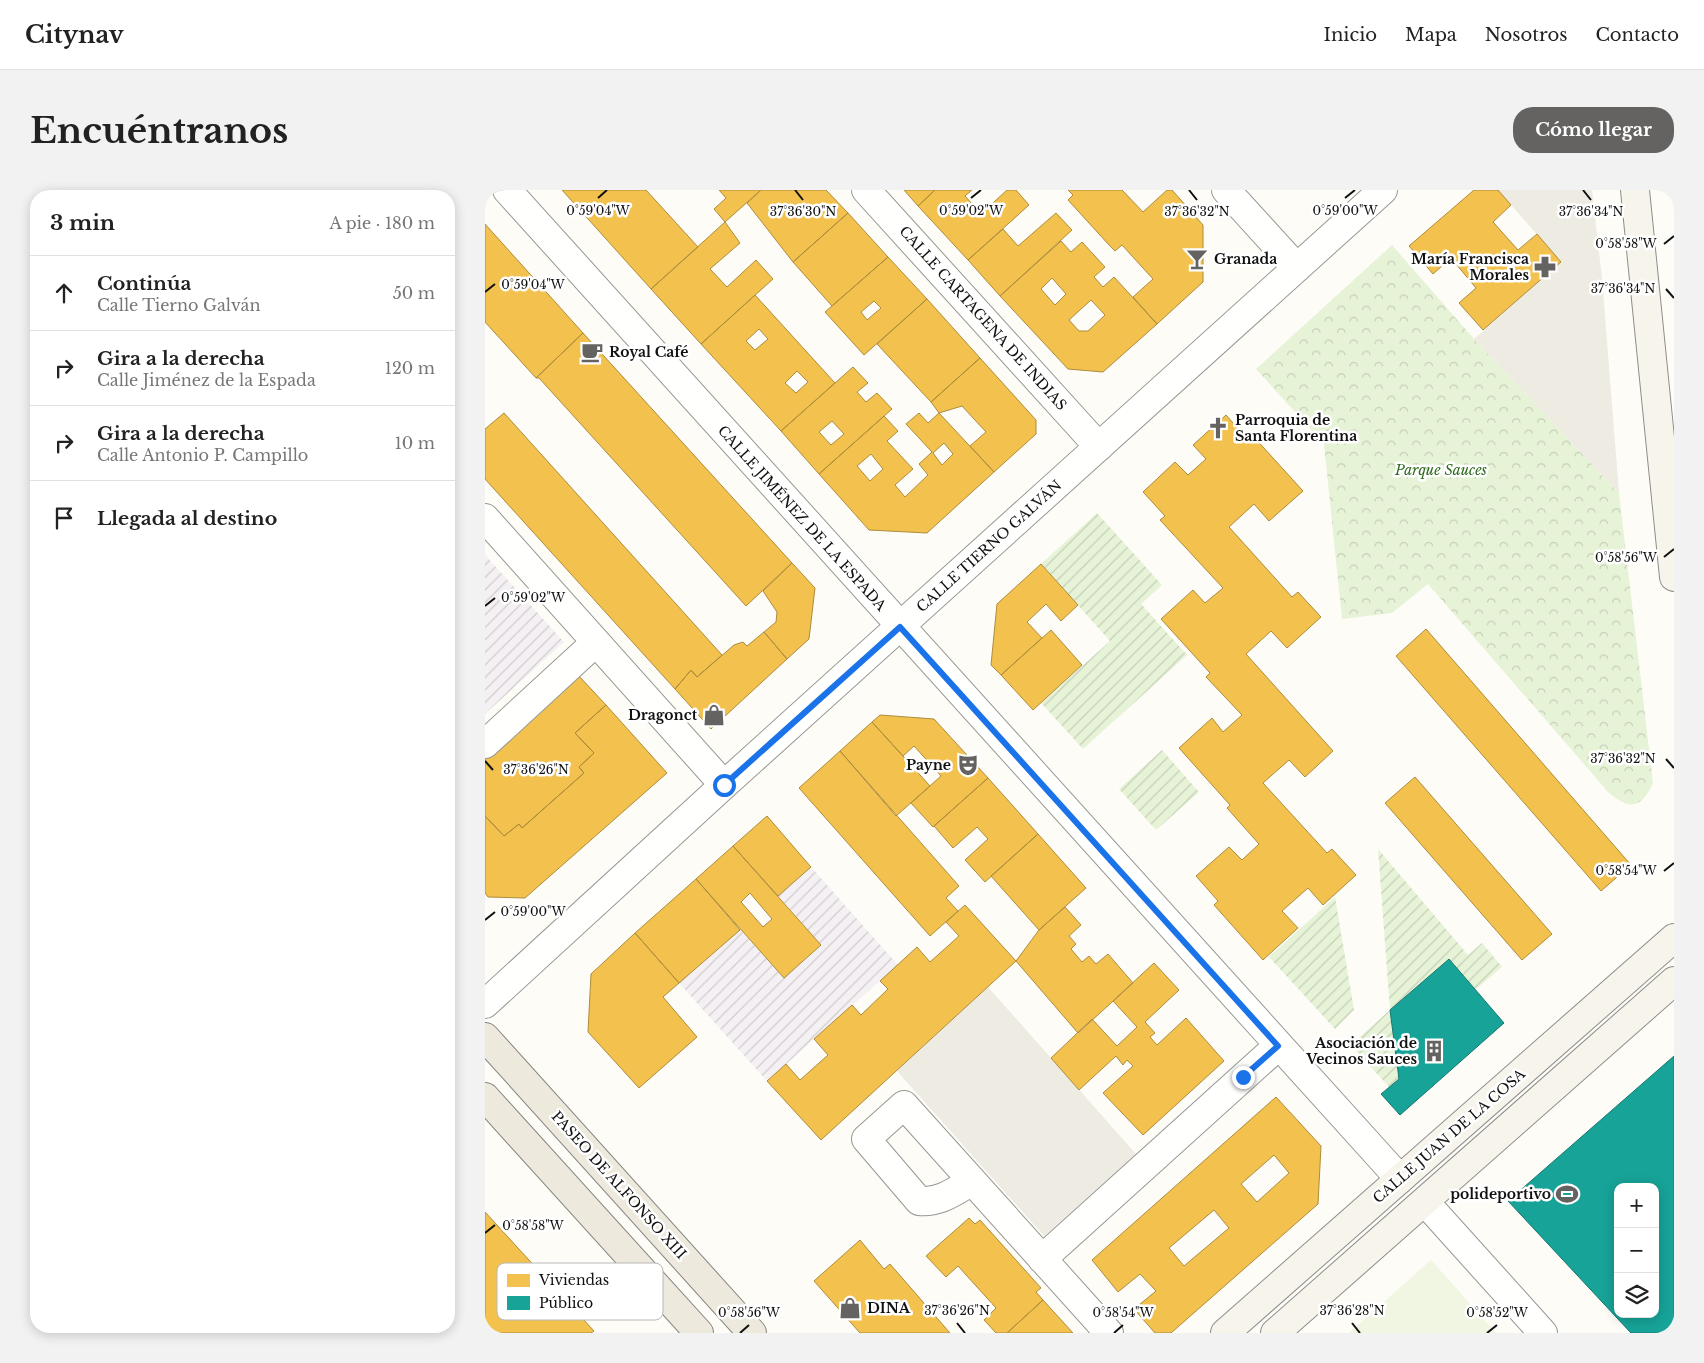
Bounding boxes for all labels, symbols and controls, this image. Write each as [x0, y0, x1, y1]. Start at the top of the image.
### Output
text: Citynav [25, 20, 124, 49]
text: Inicio [1323, 24, 1377, 46]
text: Mapa [1405, 24, 1457, 46]
text: Nosotros [1485, 24, 1567, 46]
text: Contacto [1595, 24, 1679, 46]
button: Cómo llegar [1513, 107, 1674, 153]
text: Encuéntranos [30, 109, 288, 152]
text: 0°59'04"W [566, 203, 631, 218]
text: 0°59'02"W [939, 203, 1004, 218]
text: 0°59'00"W [1312, 203, 1379, 218]
text: 37°36'30"N [770, 204, 836, 219]
text: 37°36'32"N [1164, 204, 1230, 219]
text: 37°36'34"N [1559, 204, 1624, 219]
text: 3 min [50, 210, 115, 236]
text: A pie · 180 m [329, 213, 435, 233]
street label: CALLE CARTAGENA DE INDIAS [895, 222, 1071, 414]
text: 0°58'58"W [1595, 236, 1658, 251]
bar icon: Granada [1184, 246, 1210, 272]
place label: Granada [1214, 250, 1277, 268]
place label: María Francisca Morales [1411, 250, 1529, 284]
pharmacy icon: María Francisca Morales [1532, 254, 1558, 280]
text: Continúa [97, 272, 191, 295]
text: 0°59'04"W [501, 277, 566, 292]
icon: ahead [50, 279, 78, 307]
text: 37°36'34"N [1591, 281, 1656, 296]
text: 50 m [393, 283, 435, 303]
text: Calle Tierno Galván [97, 295, 260, 315]
cafe icon: Royal Café [579, 339, 605, 365]
place label: Royal Café [609, 343, 689, 361]
text: Gira a la derecha [97, 347, 265, 370]
icon: right [50, 354, 78, 382]
text: 120 m [385, 358, 435, 378]
text: Calle Jiménez de la Espada [97, 370, 316, 390]
place label: Parroquia de Santa Florentina [1235, 411, 1357, 445]
church icon: Parroquia de Santa Florentina [1205, 415, 1231, 441]
text: Gira a la derecha [97, 422, 265, 445]
street label: CALLE JIMÉNEZ DE LA ESPADA [714, 422, 890, 615]
icon: right [50, 429, 78, 457]
text: 10 m [395, 433, 435, 453]
text: Calle Antonio P. Campillo [97, 445, 308, 465]
park label: Parque Sauces [1394, 461, 1487, 479]
street label: CALLE TIERNO GALVÁN [913, 476, 1066, 616]
icon: arrive [50, 504, 78, 532]
text: Llegada al destino [97, 507, 277, 530]
text: 0°58'56"W [1595, 550, 1658, 565]
text: 0°59'02"W [501, 590, 566, 605]
shop icon: Dragonct [701, 702, 727, 728]
place label: Dragonct [628, 706, 698, 724]
text: 37°36'32"N [1590, 751, 1656, 766]
theatre icon: Payne [955, 752, 981, 778]
place label: Payne [906, 756, 951, 774]
text: 37°36'26"N [503, 762, 569, 777]
route start [713, 774, 736, 797]
text: 0°58'54"W [1595, 863, 1657, 878]
text: 0°59'00"W [500, 904, 567, 919]
place label: Asociación de Vecinos Sauces [1305, 1034, 1417, 1068]
building icon: Asociación de Vecinos Sauces [1421, 1038, 1447, 1064]
street label: CALLE JUAN DE LA COSA [1369, 1065, 1529, 1207]
route end [1232, 1066, 1255, 1089]
street label: PASEO DE ALFONSO XIII [548, 1107, 690, 1263]
sports icon: polideportivo [1554, 1181, 1580, 1207]
map controls [1614, 1183, 1659, 1318]
button: + [1614, 1183, 1659, 1228]
place label: polideportivo [1450, 1185, 1551, 1203]
text: 0°58'58"W [502, 1218, 565, 1233]
button: − [1614, 1228, 1659, 1273]
legend [497, 1263, 663, 1320]
text: Viviendas [538, 1271, 609, 1289]
button: layers [1614, 1273, 1659, 1318]
text: Público [539, 1294, 593, 1312]
shop icon: DINA [837, 1295, 863, 1321]
place label: DINA [867, 1299, 911, 1317]
text: 37°36'26"N [924, 1303, 990, 1318]
text: 37°36'28"N [1319, 1303, 1385, 1318]
text: 0°58'56"W [718, 1305, 781, 1320]
text: 0°58'54"W [1092, 1305, 1154, 1320]
text: 0°58'52"W [1466, 1305, 1529, 1320]

